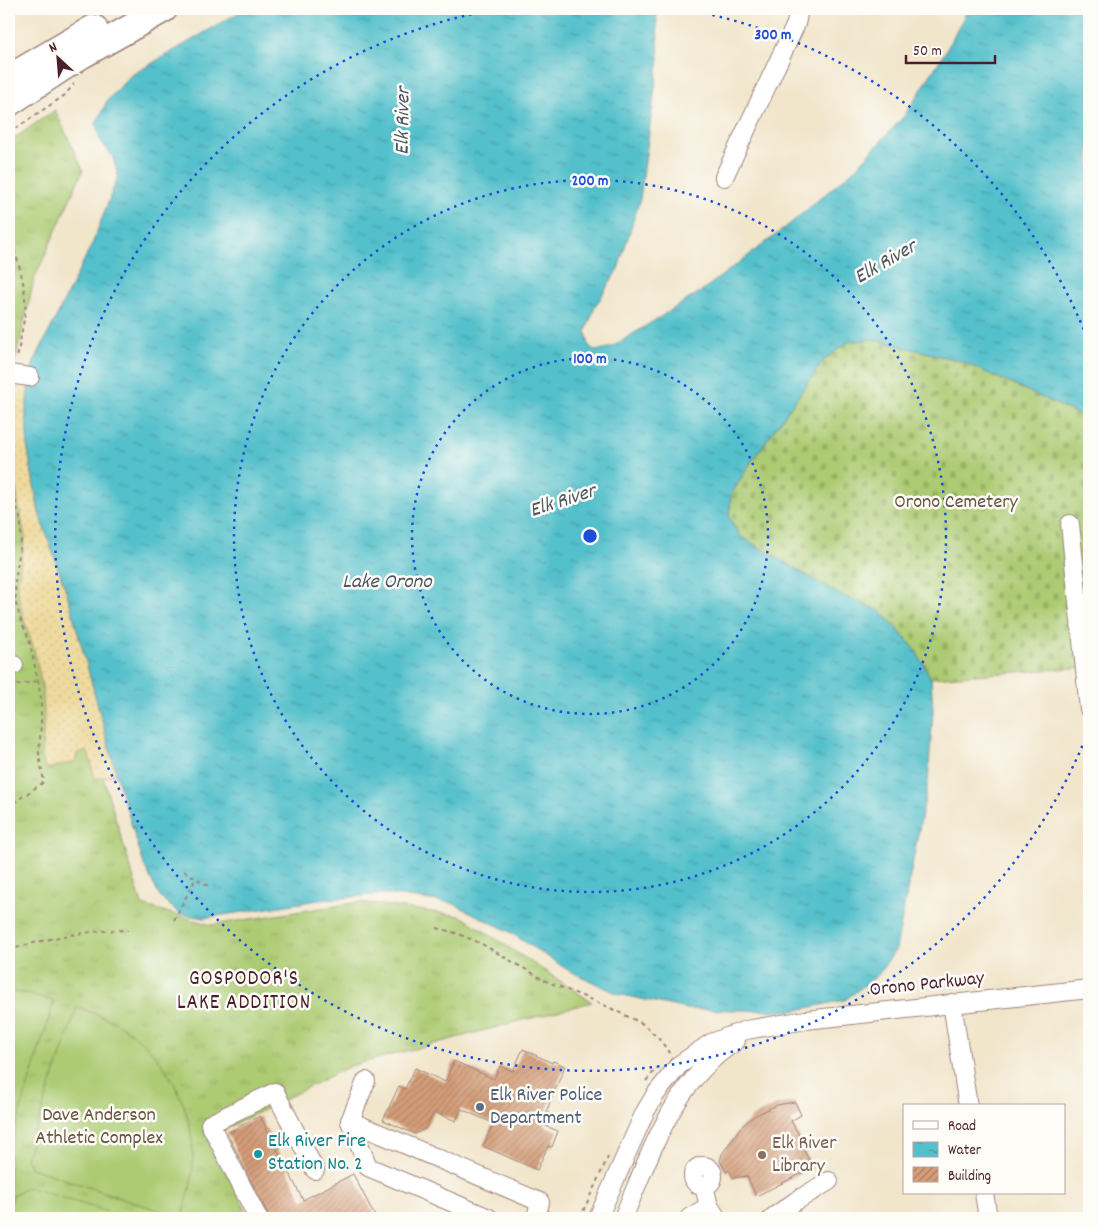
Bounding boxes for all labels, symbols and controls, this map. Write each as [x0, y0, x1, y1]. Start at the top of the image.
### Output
text: 300 m [755, 25, 791, 47]
north arrow [32, 32, 82, 82]
scale bar [906, 32, 994, 64]
text: N [46, 38, 61, 59]
text: 50 m [913, 41, 942, 63]
water label: Elk River [388, 85, 420, 155]
text: 200 m [572, 171, 608, 193]
water label: Elk River [849, 232, 925, 293]
text: 100 m [573, 349, 607, 371]
water label: Elk River [526, 477, 602, 527]
park label: Orono Cemetery [894, 489, 1019, 517]
centre of rings [581, 527, 599, 545]
water label: Lake Orono [342, 568, 433, 598]
district label: GOSPODOR'S LAKE ADDITION [177, 965, 311, 1019]
street label: Orono Parkway [868, 965, 987, 1005]
place label: Elk River Police Department [490, 1082, 603, 1133]
marker: Elk River Police Department [474, 1101, 486, 1113]
park label: Dave Anderson Athletic Complex [35, 1102, 163, 1153]
legend [903, 1104, 1066, 1194]
text: Road [948, 1116, 976, 1138]
place label: Elk River Fire Station No. 2 [268, 1128, 366, 1179]
place label: Elk River Library [772, 1130, 837, 1181]
text: Water [948, 1140, 982, 1162]
marker: Elk River Fire Station No. 2 [252, 1148, 264, 1160]
marker: Elk River Library [756, 1149, 768, 1161]
text: Building [948, 1166, 991, 1188]

